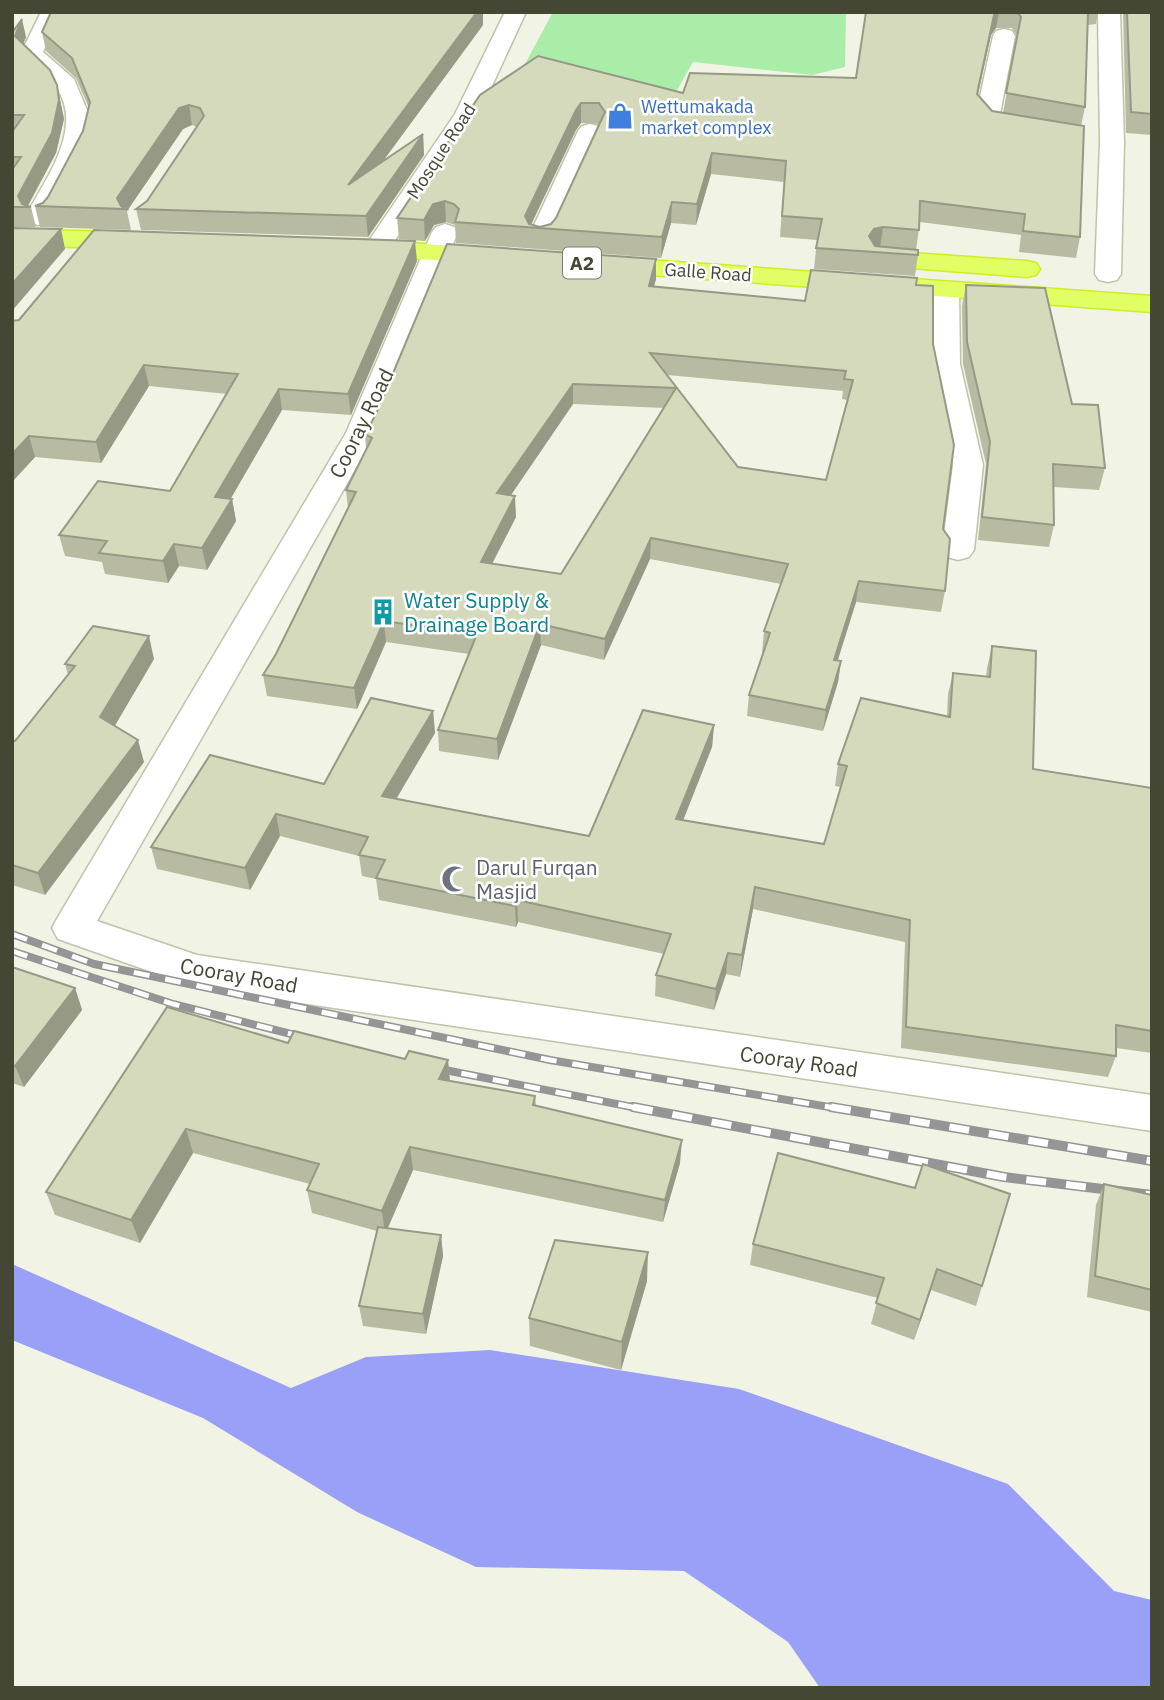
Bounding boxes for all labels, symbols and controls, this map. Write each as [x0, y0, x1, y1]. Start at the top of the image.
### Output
place label: Wettumakada market complex [641, 95, 771, 139]
street label: Mosque Road [401, 99, 481, 203]
shop icon: Wettumakada market complex [605, 101, 635, 131]
road number: A2 [563, 247, 601, 278]
street label: Galle Road [664, 257, 752, 287]
street label: Cooray Road [322, 363, 400, 483]
place label: Water Supply & Drainage Board [404, 586, 550, 638]
building icon: Water Supply & Drainage Board [368, 597, 398, 627]
place label: Darul Furqan Masjid [476, 853, 598, 905]
mosque icon: Darul Furqan Masjid [440, 864, 470, 894]
street label: Cooray Road [178, 951, 300, 999]
street label: Cooray Road [738, 1039, 860, 1083]

